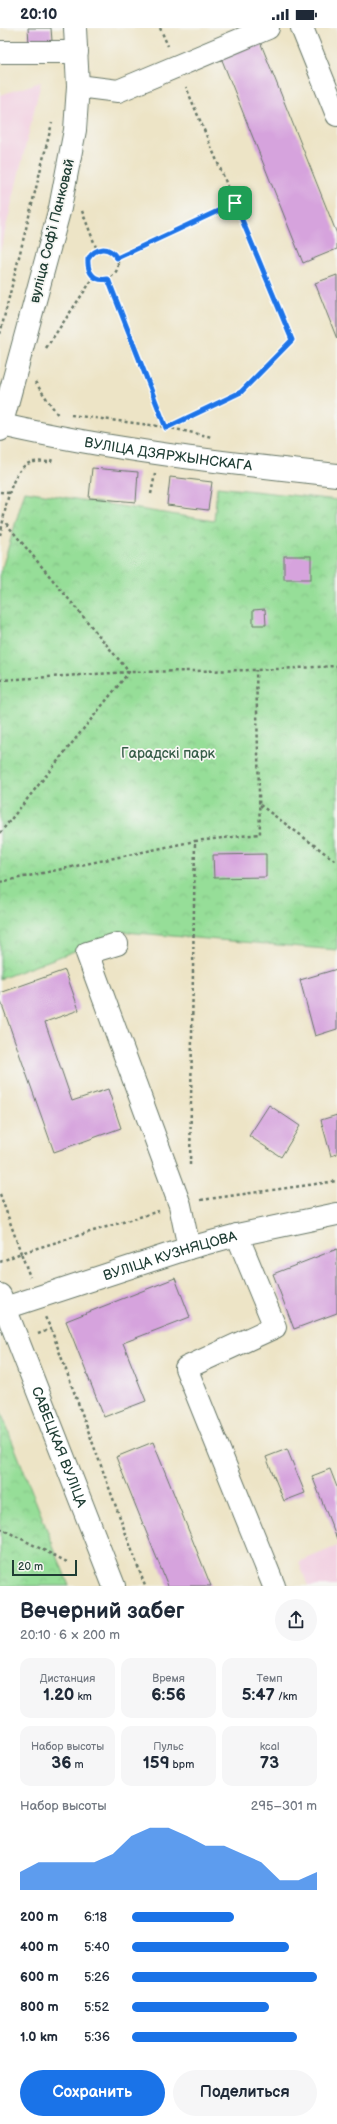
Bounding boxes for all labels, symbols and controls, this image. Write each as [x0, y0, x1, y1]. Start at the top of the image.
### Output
text: 20:10 [20, 5, 57, 24]
street label: вуліца Софʼі Панковай [26, 157, 78, 305]
pin [218, 186, 252, 220]
icon: arrive [224, 192, 246, 214]
street label: ВУЛІЦА ДЗЯРЖЫНСКАГА [83, 433, 254, 474]
park label: Гарадскі парк [121, 745, 216, 762]
street label: ВУЛІЦА КУЗНЯЦОВА [101, 1227, 239, 1284]
street label: САВЕЦКАЯ ВУЛІЦА [28, 1384, 91, 1510]
scale bar [12, 1558, 77, 1577]
text: 20 m [18, 1560, 43, 1573]
text: Вечерний забег [20, 1598, 184, 1625]
button: share [275, 1599, 317, 1641]
text: 20:10 · 6 × 200 m [20, 1627, 120, 1643]
text: Дистанция [40, 1672, 95, 1685]
text: Время [152, 1672, 185, 1685]
text: Темп [256, 1672, 283, 1685]
text: 1.20 [43, 1685, 74, 1705]
text: 6:56 [151, 1685, 186, 1705]
text: 5:47 [242, 1685, 275, 1705]
text: km [74, 1690, 92, 1703]
text: /km [275, 1690, 297, 1703]
text: Набор высоты [31, 1740, 104, 1753]
text: Пульс [153, 1740, 184, 1753]
text: kcal [260, 1740, 279, 1753]
text: 36 [51, 1753, 72, 1773]
text: 159 [143, 1753, 170, 1773]
text: 73 [260, 1753, 279, 1773]
text: m [72, 1758, 84, 1771]
text: bpm [170, 1758, 194, 1771]
text: Набор высоты [20, 1798, 107, 1814]
text: 295–301 m [251, 1798, 317, 1814]
text: 200 m [20, 1909, 58, 1925]
text: 6:18 [84, 1909, 107, 1925]
text: 400 m [20, 1939, 58, 1955]
text: 5:40 [84, 1939, 110, 1955]
text: 600 m [20, 1969, 59, 1985]
text: 5:26 [84, 1969, 110, 1985]
text: 800 m [20, 1999, 59, 2015]
text: 5:52 [84, 1999, 109, 2015]
text: 1.0 km [20, 2029, 58, 2045]
text: 5:36 [84, 2029, 110, 2045]
button: Сохранить [20, 2070, 165, 2116]
button: Поделиться [173, 2070, 317, 2116]

